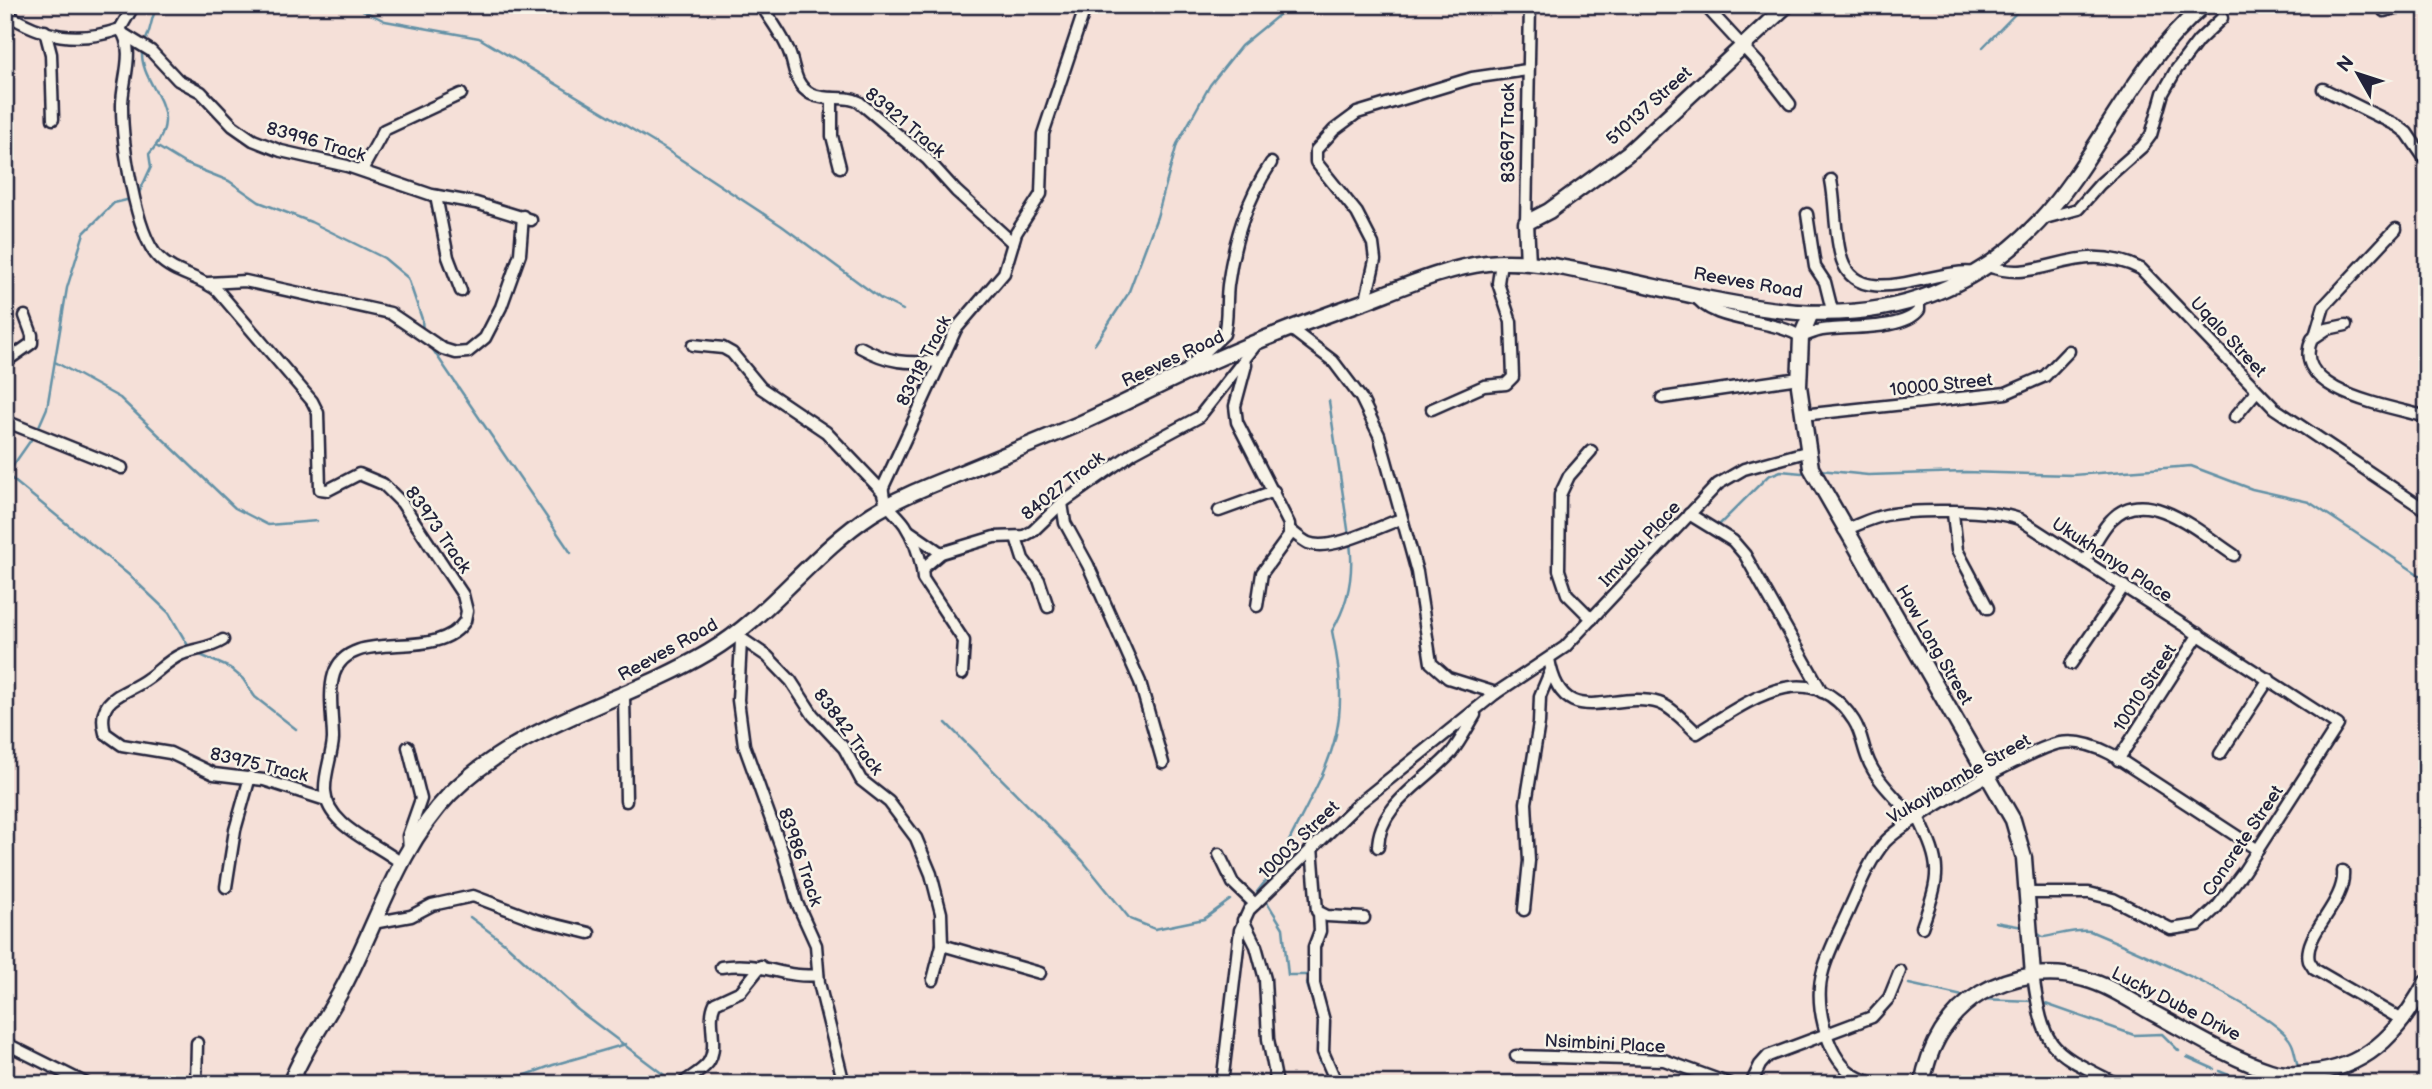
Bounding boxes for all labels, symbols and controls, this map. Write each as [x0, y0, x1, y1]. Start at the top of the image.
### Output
north arrow [2324, 38, 2394, 108]
text: N [2333, 51, 2359, 77]
street label: 510137 Street [1602, 62, 1696, 150]
street label: 83921 Track [861, 83, 950, 163]
street label: 83697 Track [1498, 83, 1519, 183]
street label: 83996 Track [264, 118, 368, 166]
street label: Reeves Road [1692, 263, 1804, 303]
street label: Uqalo Street [2186, 293, 2271, 382]
street label: 83918 Track [892, 312, 956, 410]
street label: Reeves Road [1119, 326, 1227, 392]
street label: 10000 Street [1889, 369, 1994, 401]
street label: 84027 Track [1017, 447, 1109, 525]
street label: 83973 Track [400, 483, 476, 577]
street label: Imvubu Place [1595, 497, 1685, 591]
street label: Ukukhanya Place [2048, 513, 2176, 607]
street label: How Long Street [1891, 581, 1977, 709]
street label: Reeves Road [615, 614, 721, 686]
street label: 10010 Street [2109, 640, 2181, 735]
street label: 83842 Track [809, 685, 887, 779]
street label: Vukayibambe Street [1884, 729, 2035, 828]
street label: 83975 Track [208, 744, 310, 787]
street label: Concrete Street [2198, 781, 2288, 900]
street label: 10003 Street [1254, 796, 1344, 884]
street label: 83986 Track [773, 805, 827, 909]
street label: Lucky Dube Drive [2108, 962, 2244, 1046]
street label: Nsimbini Place [1544, 1030, 1666, 1058]

